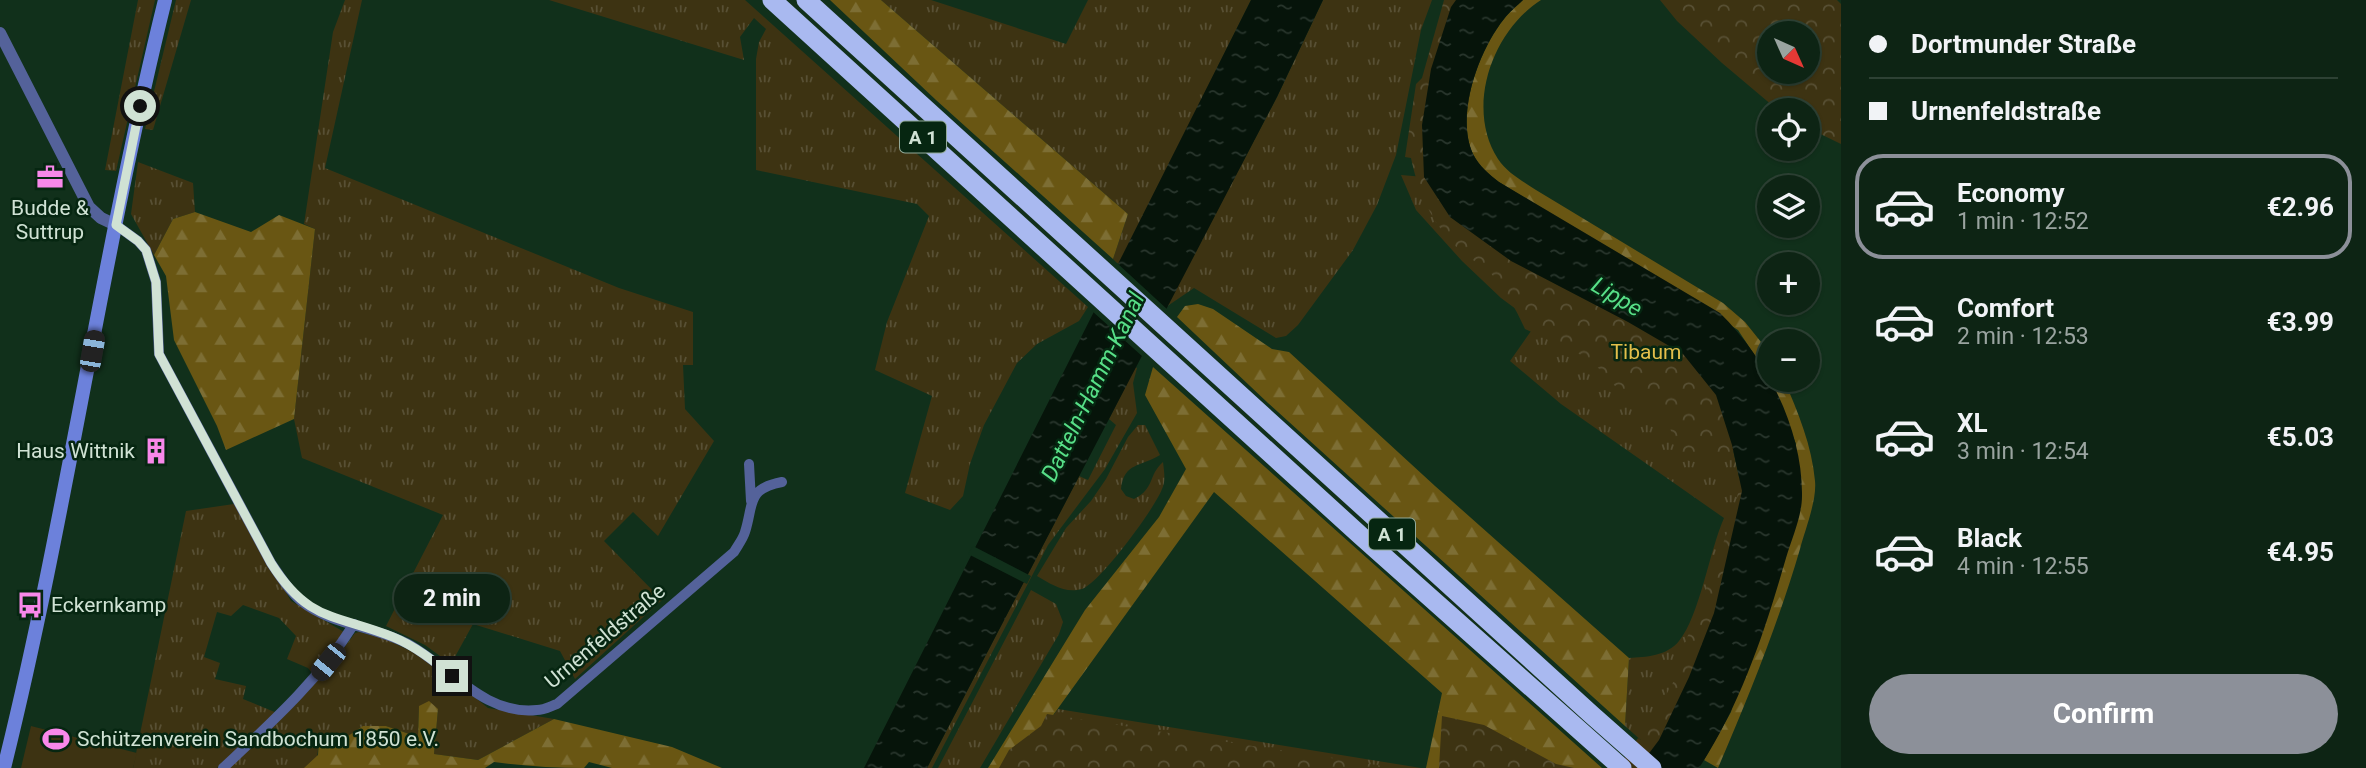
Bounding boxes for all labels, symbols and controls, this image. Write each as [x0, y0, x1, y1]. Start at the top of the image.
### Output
north arrow [1757, 21, 1820, 84]
map controls [1757, 21, 1820, 392]
text: Dortmunder Straße [1911, 29, 2136, 59]
route start [124, 90, 156, 122]
text: Urnenfeldstraße [1911, 96, 2101, 126]
button: locate [1757, 98, 1820, 161]
road number: A 1 [900, 122, 946, 153]
office icon: Budde & Suttrup [35, 162, 65, 192]
button: layers [1757, 175, 1820, 238]
icon: car [1873, 175, 1936, 238]
text: Economy [1957, 178, 2064, 208]
text: €2.96 [2267, 192, 2334, 222]
place label: Budde & Suttrup [11, 196, 89, 244]
text: 1 min · 12:52 [1957, 208, 2089, 235]
button: + [1757, 252, 1820, 315]
water label: Lippe [1587, 271, 1647, 323]
water label: Datteln-Hamm-Kanal [1036, 288, 1151, 486]
icon: car [1873, 290, 1936, 353]
text: Comfort [1957, 293, 2054, 323]
text: €3.99 [2267, 307, 2334, 337]
text: 2 min · 12:53 [1957, 323, 2089, 350]
car [79, 328, 106, 374]
button: − [1757, 329, 1820, 392]
park label: Tibaum [1611, 340, 1681, 364]
icon: car [1873, 405, 1936, 468]
text: XL [1957, 408, 1988, 438]
text: €5.03 [2267, 422, 2334, 452]
building icon: Haus Wittnik [141, 436, 171, 466]
text: 3 min · 12:54 [1957, 438, 2089, 465]
place label: Haus Wittnik [16, 439, 135, 463]
road number: A 1 [1369, 519, 1415, 550]
icon: car [1873, 520, 1936, 583]
text: Black [1957, 523, 2022, 553]
text: €4.95 [2267, 537, 2334, 567]
text: 4 min · 12:55 [1957, 553, 2089, 580]
callout: 2 min [394, 574, 510, 624]
street label: Urnenfeldstraße [540, 579, 670, 693]
text: 2 min [423, 585, 481, 612]
bus stop icon: Eckernkamp [15, 590, 45, 620]
place label: Eckernkamp [51, 593, 166, 617]
car [307, 639, 350, 685]
route end [436, 660, 468, 692]
button: Confirm [1869, 674, 2338, 754]
sports icon: Schützenverein Sandbochum 1850 e.V. [41, 724, 71, 754]
place label: Schützenverein Sandbochum 1850 e.V. [77, 727, 439, 751]

